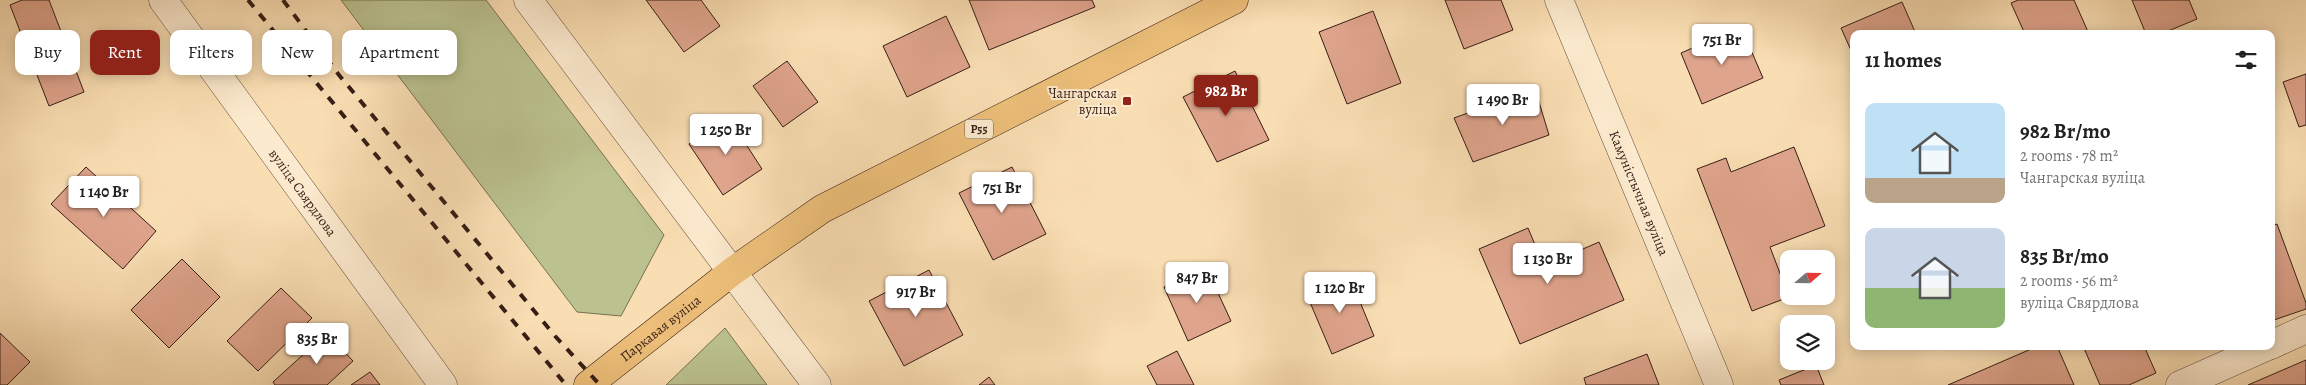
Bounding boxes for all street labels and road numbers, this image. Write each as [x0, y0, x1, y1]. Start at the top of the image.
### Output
road number: Р55 [965, 120, 993, 138]
street label: Камуністычная вуліца [1605, 128, 1674, 259]
street label: вуліца Свярдлова [265, 145, 342, 241]
street label: Паркавая вуліца [616, 290, 705, 366]

